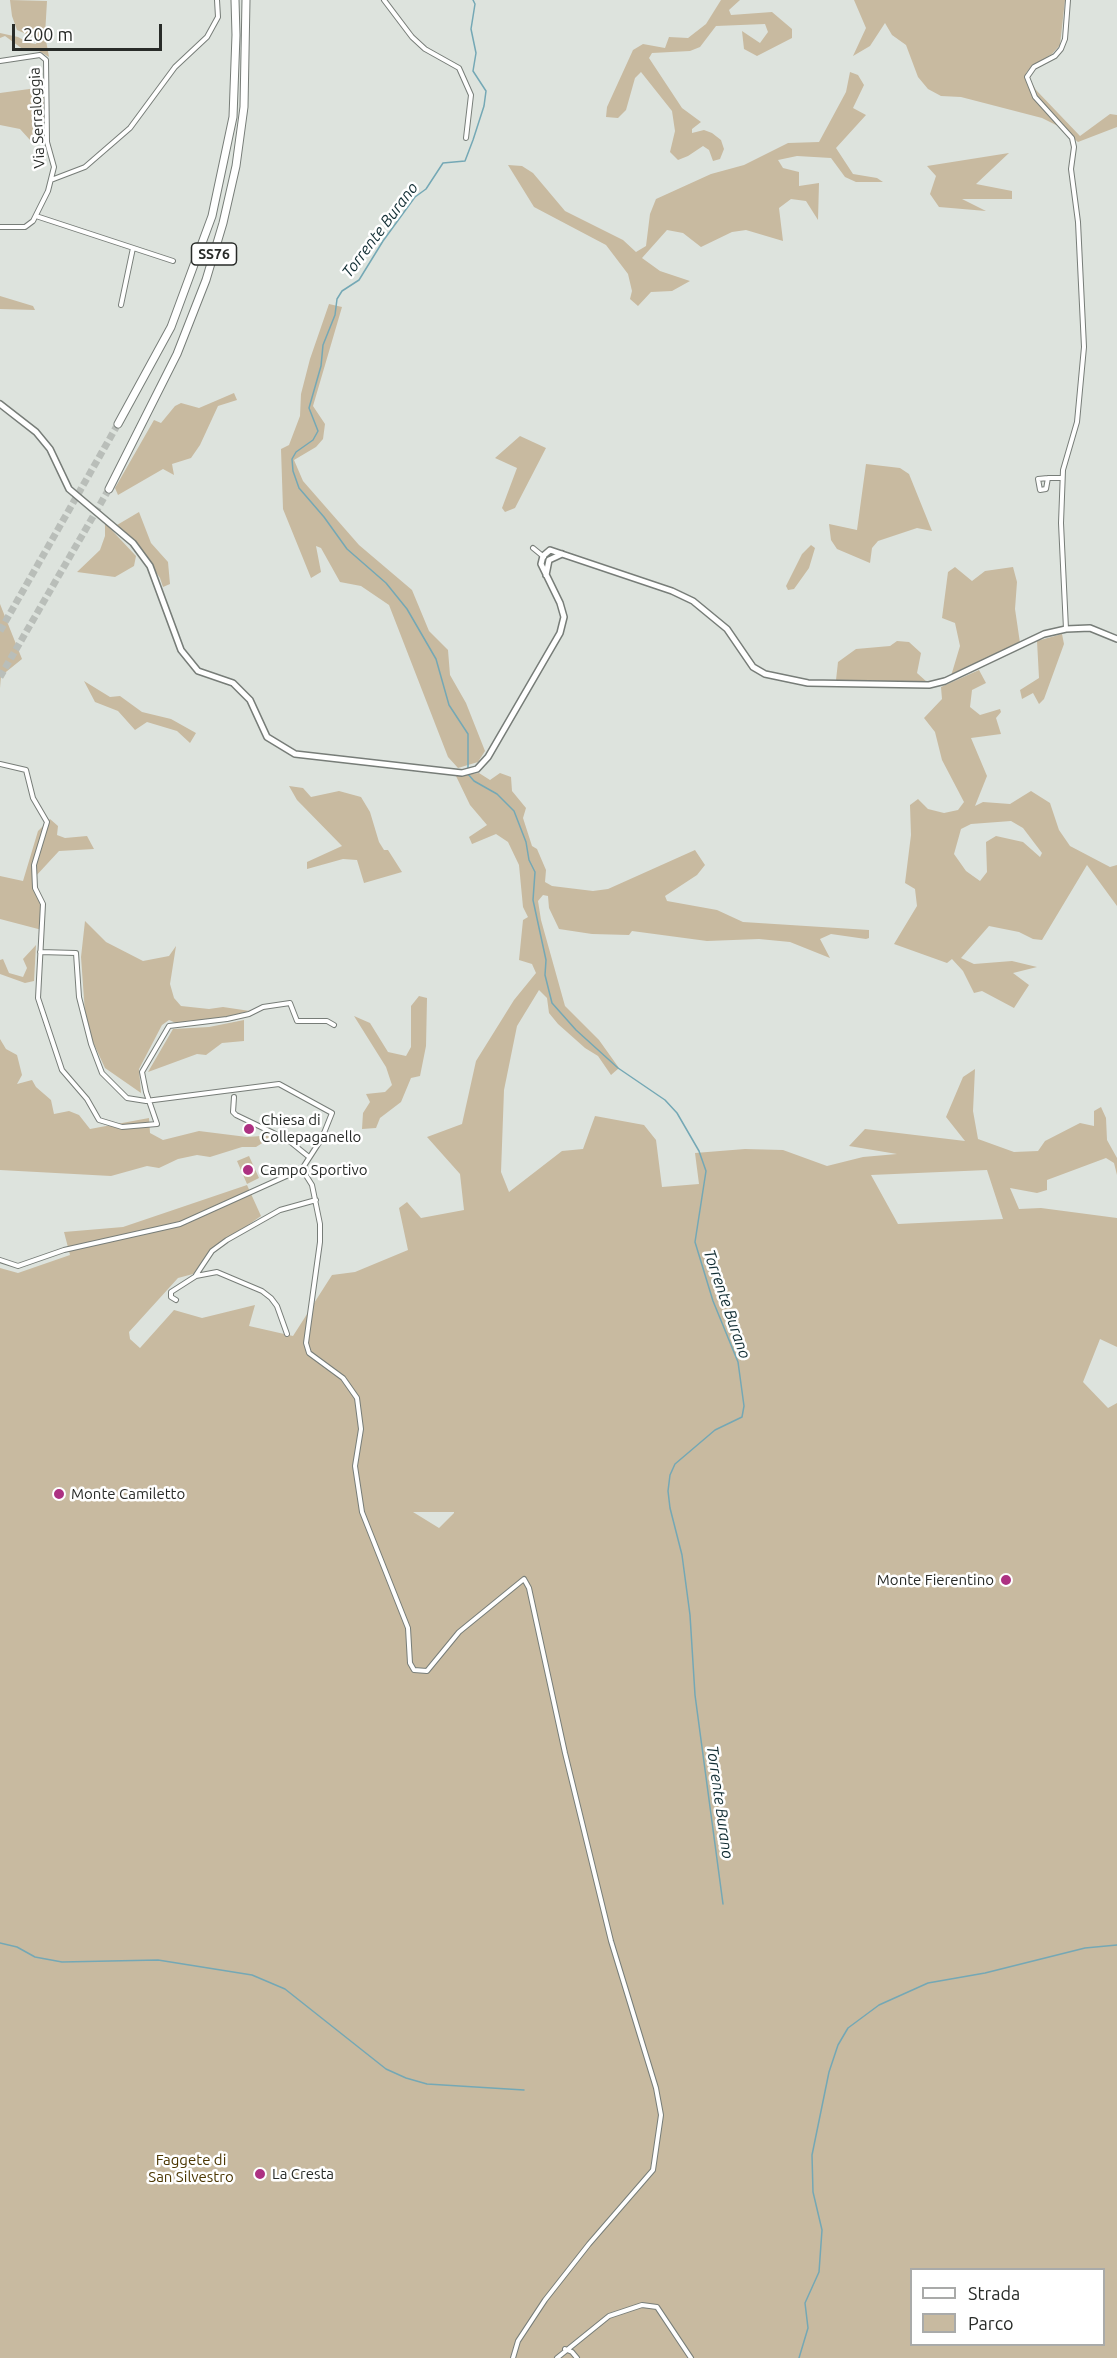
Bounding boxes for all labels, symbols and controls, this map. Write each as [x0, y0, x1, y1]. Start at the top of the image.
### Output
scale bar [15, 12, 165, 50]
text: 200 m [23, 24, 73, 44]
street label: Via Serraloggia [25, 67, 49, 169]
water label: Torrente Burano [338, 179, 422, 281]
road number: SS76 [192, 243, 236, 265]
place label: Chiesa di Collepaganello [261, 1111, 361, 1146]
marker: Chiesa di Collepaganello [242, 1122, 256, 1136]
place label: Campo Sportivo [260, 1161, 368, 1179]
marker: Campo Sportivo [241, 1163, 255, 1177]
water label: Torrente Burano [699, 1247, 755, 1361]
place label: Monte Camiletto [71, 1485, 185, 1503]
marker: Monte Camiletto [52, 1487, 66, 1501]
place label: Monte Fierentino [877, 1571, 994, 1589]
marker: Monte Fierentino [999, 1573, 1013, 1587]
water label: Torrente Burano [703, 1744, 737, 1860]
park label: Faggete di San Silvestro [148, 2151, 234, 2186]
place label: La Cresta [272, 2165, 334, 2183]
marker: La Cresta [253, 2167, 267, 2181]
legend [910, 2268, 1105, 2346]
text: Strada [968, 2283, 1020, 2303]
text: Parco [968, 2313, 1014, 2333]

